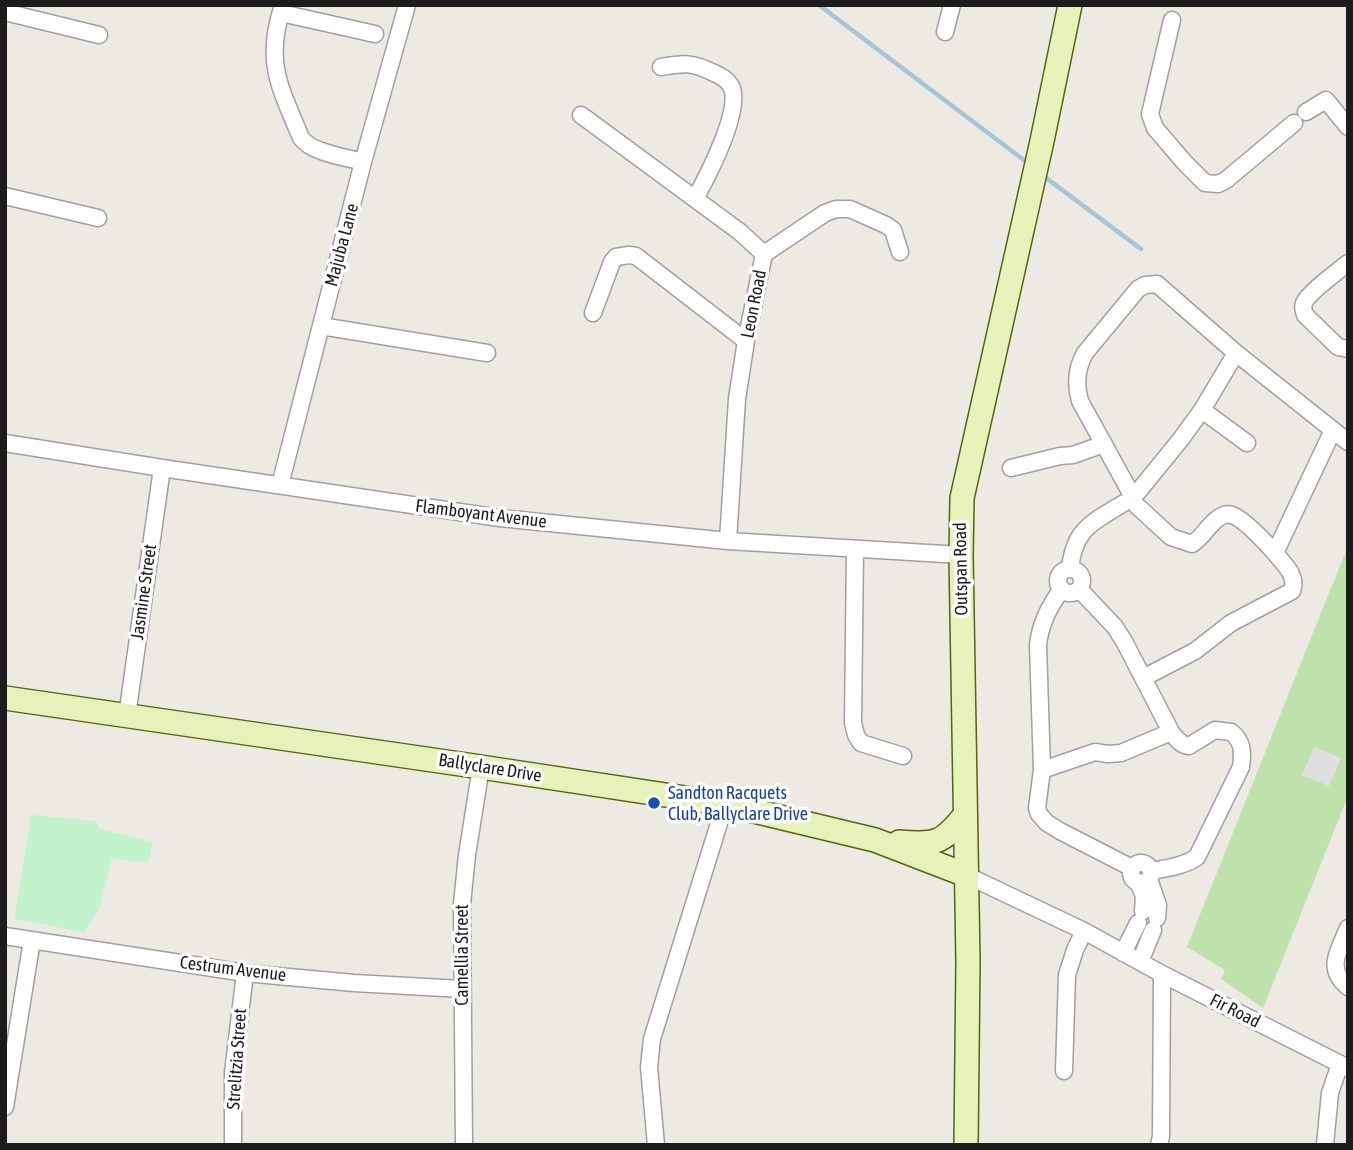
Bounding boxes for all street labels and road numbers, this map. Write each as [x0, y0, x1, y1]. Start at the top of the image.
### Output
street label: Majuba Lane [321, 201, 363, 289]
street label: Leon Road [737, 268, 771, 340]
street label: Flamboyant Avenue [414, 495, 548, 533]
street label: Outspan Road [949, 522, 973, 616]
street label: Jasmine Street [127, 543, 161, 641]
street label: Ballyclare Drive [437, 749, 543, 787]
street label: Camellia Street [451, 904, 473, 1006]
street label: Cestrum Avenue [179, 952, 287, 986]
street label: Fir Road [1206, 989, 1264, 1033]
street label: Strelitzia Street [223, 1008, 251, 1110]

